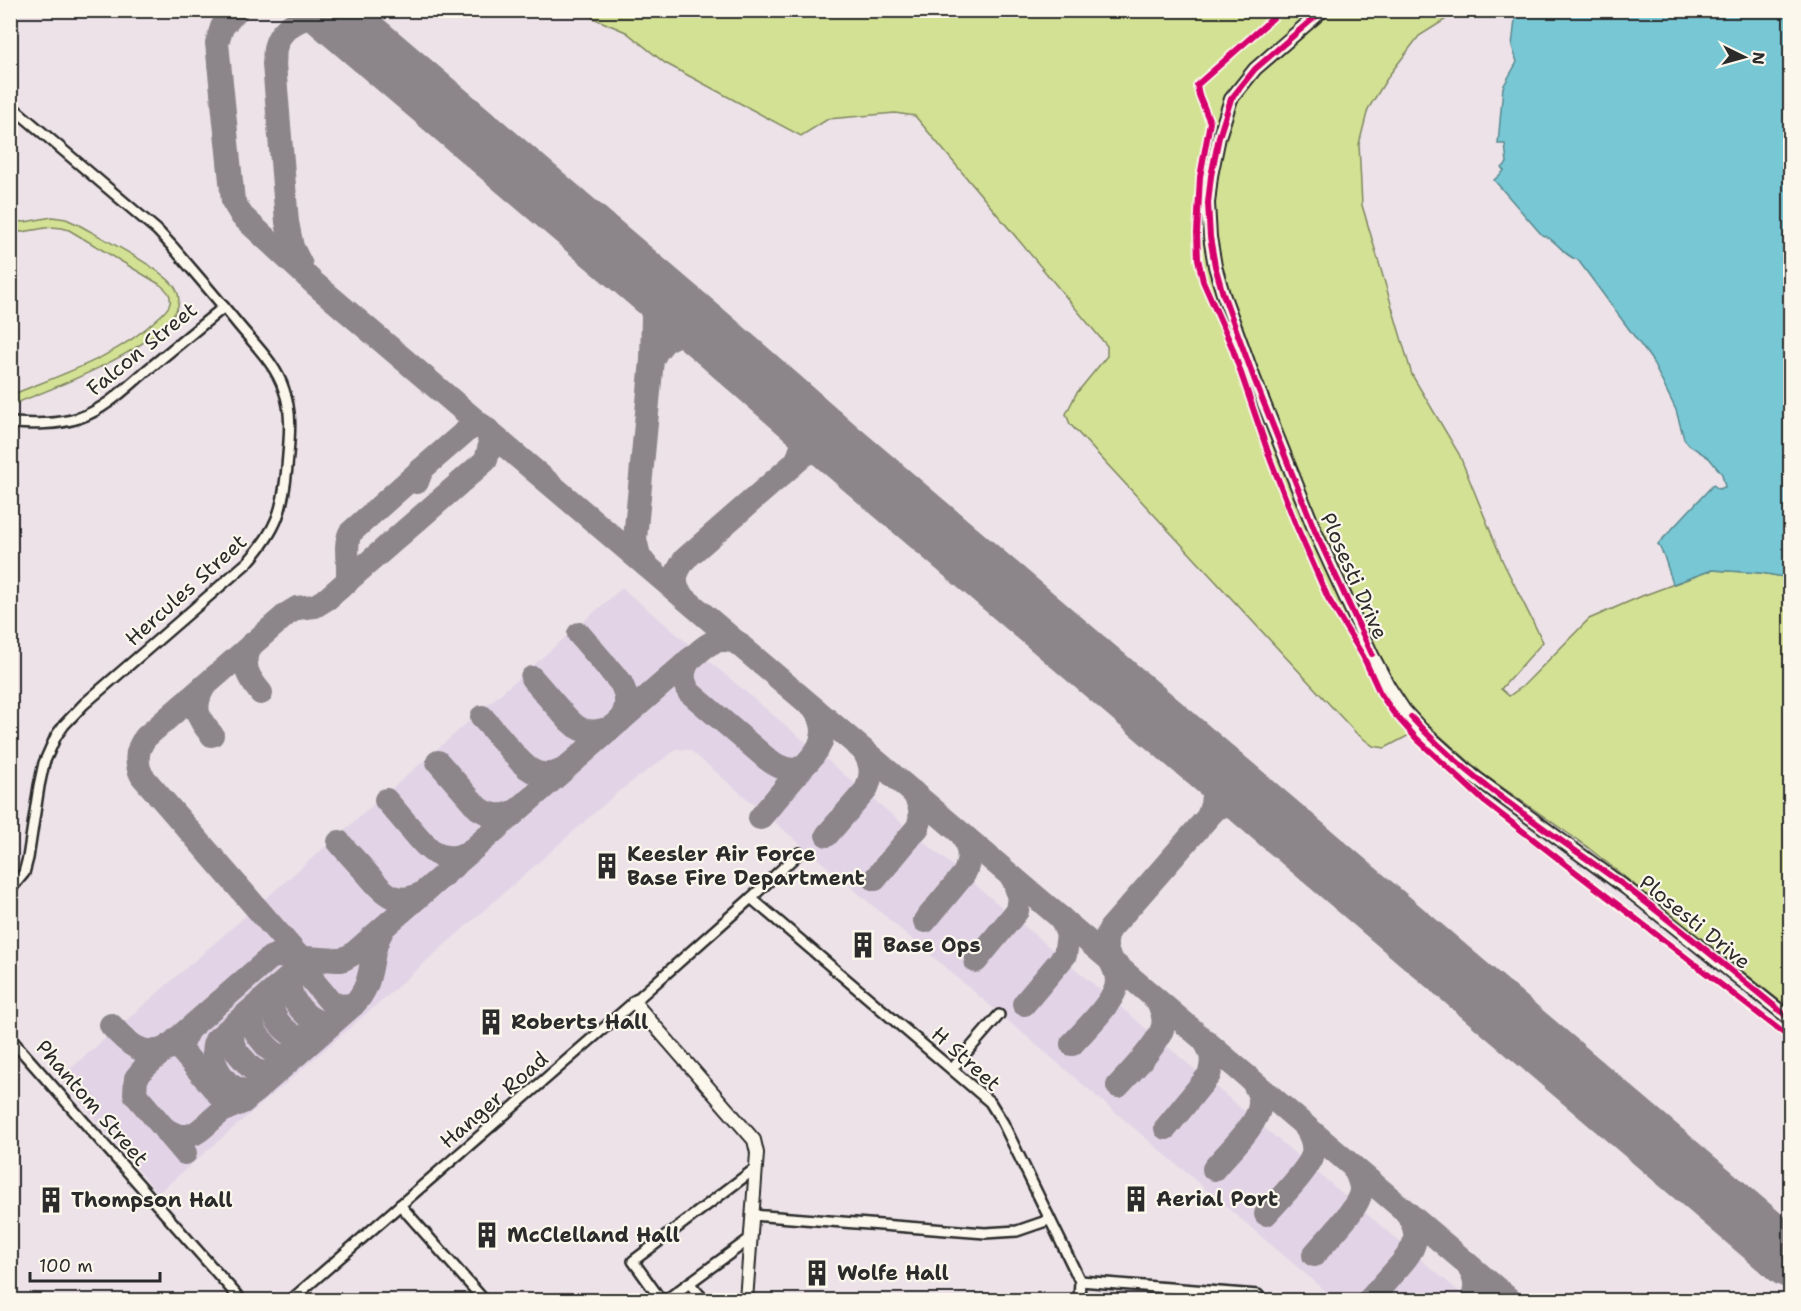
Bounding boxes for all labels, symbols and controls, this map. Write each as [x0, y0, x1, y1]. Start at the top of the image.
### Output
north arrow [1714, 27, 1774, 87]
text: N [1747, 51, 1769, 65]
street label: Falcon Street [81, 296, 203, 402]
street label: Plosesti Drive [1314, 508, 1394, 644]
street label: Hercules Street [119, 528, 253, 652]
place label: Keesler Air Force Base Fire Department [627, 840, 865, 892]
building icon: Keesler Air Force Base Fire Department [592, 851, 622, 881]
street label: Plosesti Drive [1633, 868, 1757, 976]
building icon: Base Ops [848, 930, 878, 960]
place label: Base Ops [883, 931, 981, 959]
building icon: Roberts Hall [476, 1007, 506, 1037]
place label: Roberts Hall [511, 1008, 648, 1036]
street label: H Street [925, 1020, 1007, 1098]
street label: Phantom Street [29, 1034, 155, 1172]
street label: Hanger Road [434, 1045, 554, 1155]
building icon: Aerial Port [1121, 1184, 1151, 1214]
building icon: Thompson Hall [36, 1185, 66, 1215]
place label: Aerial Port [1156, 1185, 1278, 1213]
place label: Thompson Hall [71, 1186, 232, 1214]
building icon: McClelland Hall [472, 1220, 502, 1250]
place label: McClelland Hall [507, 1221, 680, 1249]
scale bar [30, 1245, 160, 1283]
text: 100 m [39, 1254, 93, 1278]
building icon: Wolfe Hall [802, 1258, 832, 1288]
place label: Wolfe Hall [837, 1259, 949, 1287]

